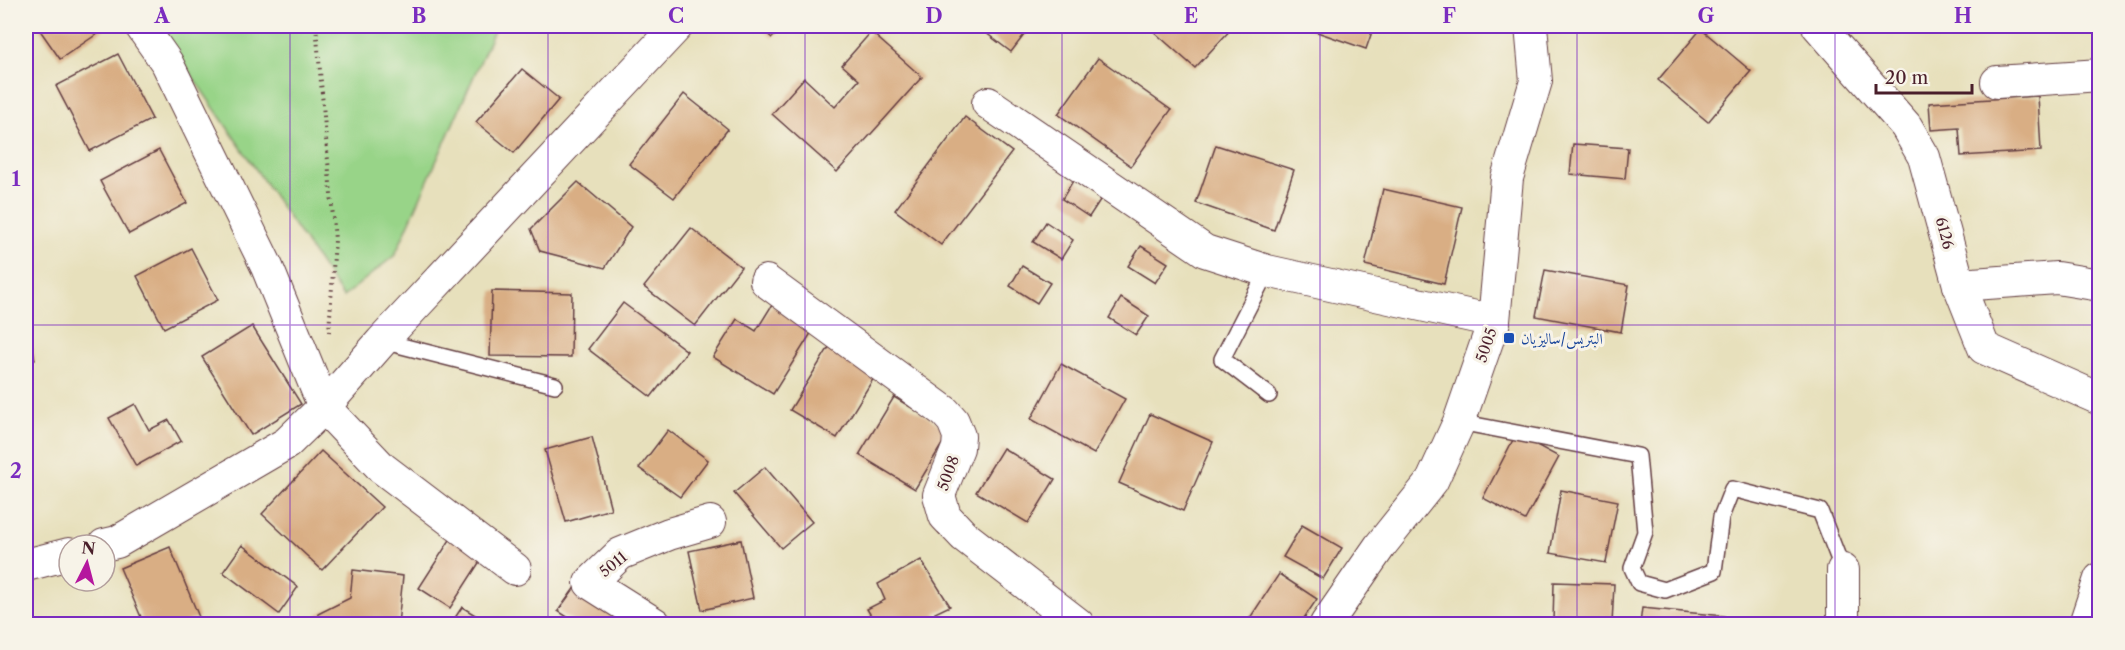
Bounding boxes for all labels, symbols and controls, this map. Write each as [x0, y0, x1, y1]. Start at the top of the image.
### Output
text: A [153, 4, 170, 28]
text: B [412, 4, 427, 28]
text: C [668, 4, 684, 28]
text: D [925, 4, 943, 28]
text: E [1184, 4, 1198, 28]
text: F [1442, 4, 1456, 28]
text: G [1698, 4, 1715, 28]
text: H [1954, 4, 1972, 28]
scale bar [1876, 57, 1972, 95]
text: 20 m [1885, 67, 1929, 89]
text: 1 [12, 167, 21, 191]
street label: 6126 [1932, 215, 1958, 251]
street label: 5005 [1471, 325, 1501, 365]
place label: البتريس/ساليزيان [1521, 329, 1603, 349]
marker: البتريس/ساليزيان [1502, 331, 1516, 345]
street label: 5008 [933, 453, 963, 493]
text: 2 [10, 459, 22, 483]
north arrow [57, 533, 117, 593]
text: N [81, 537, 97, 559]
street label: 5011 [595, 547, 631, 581]

